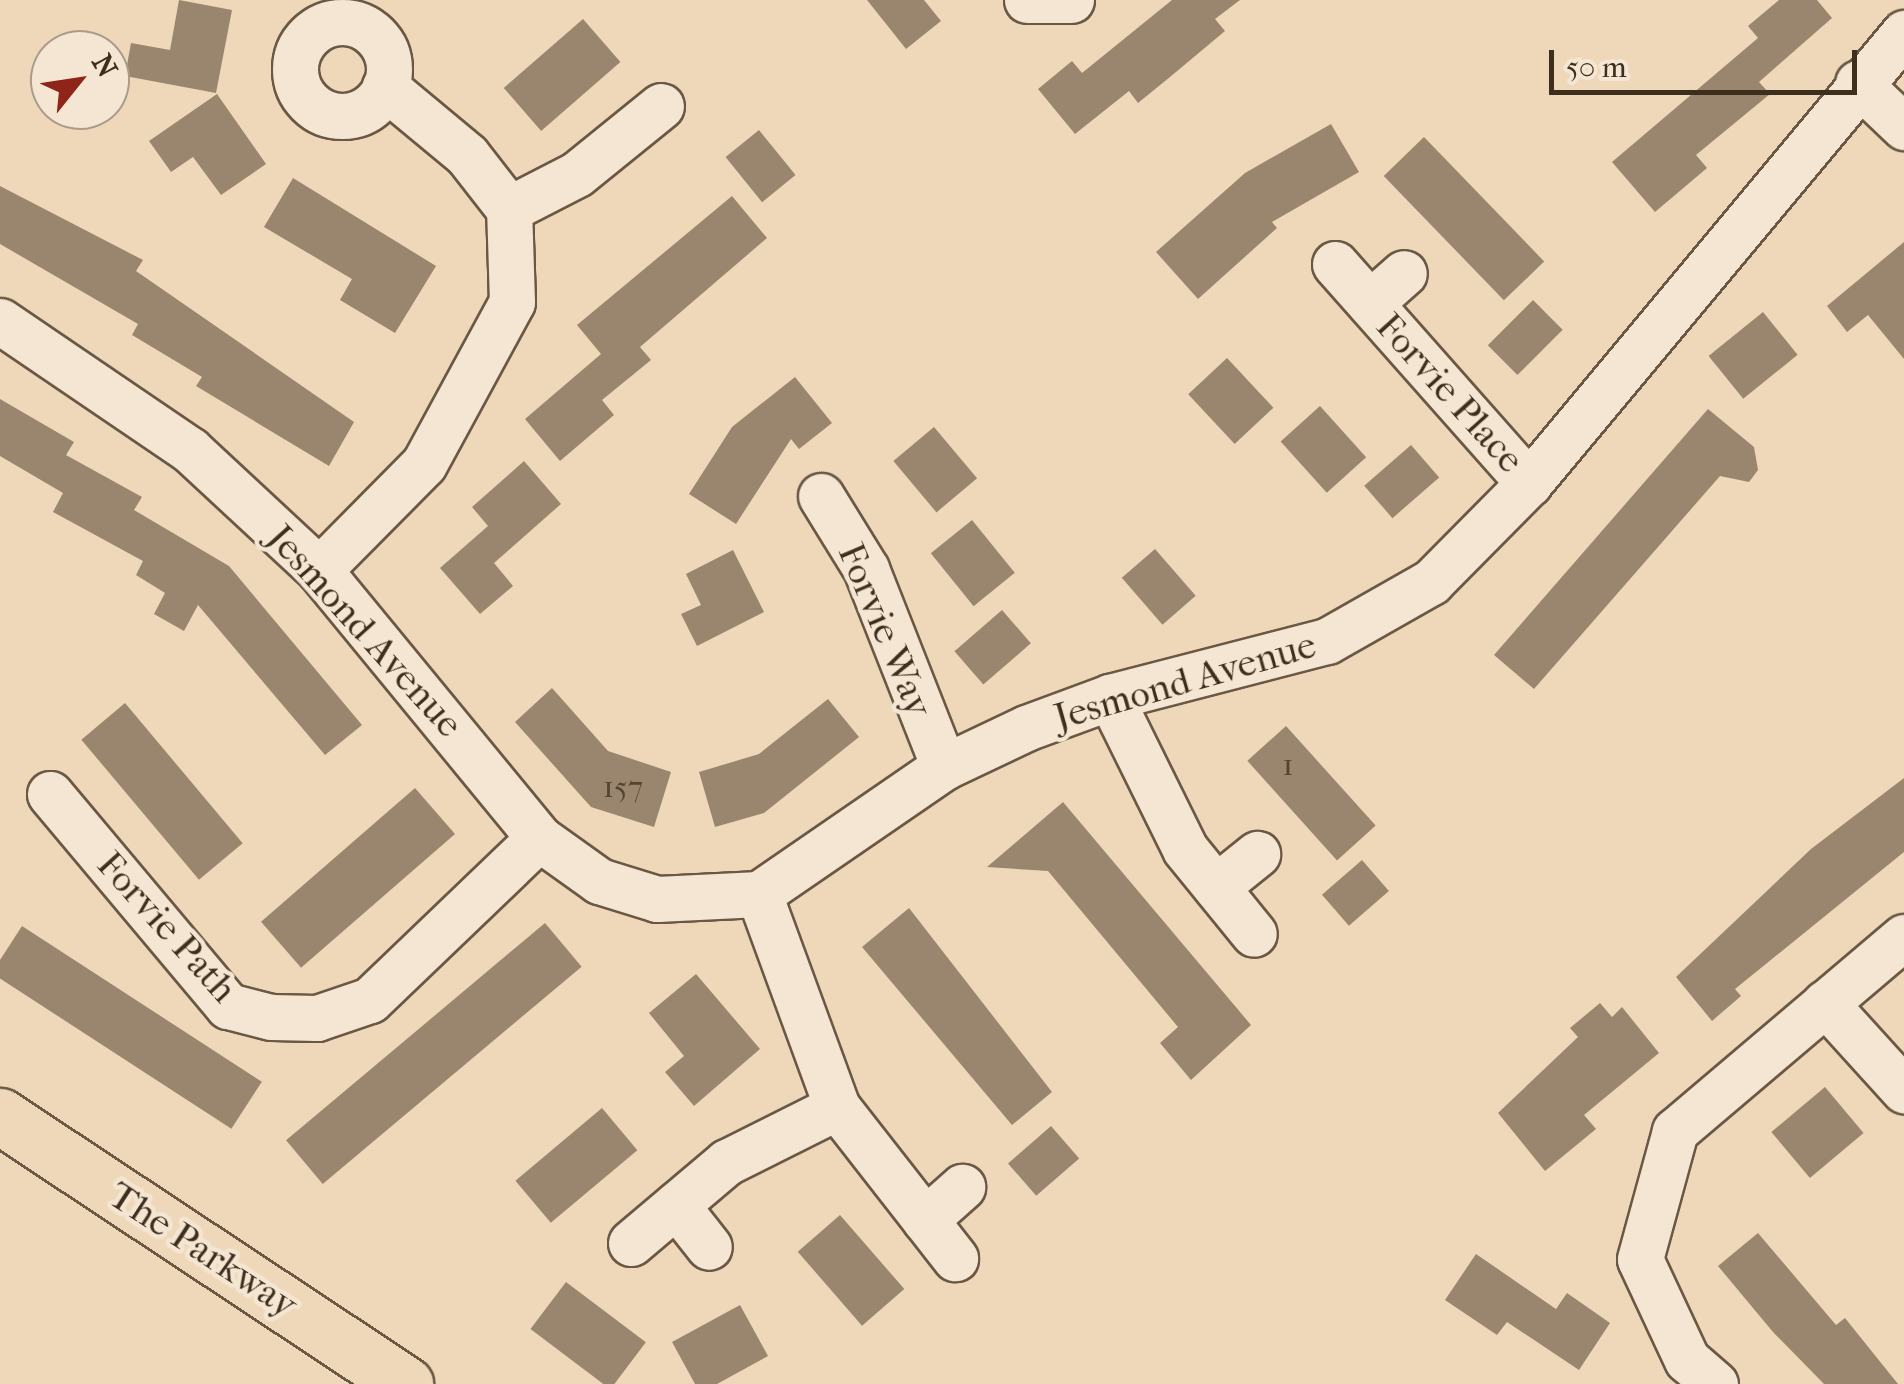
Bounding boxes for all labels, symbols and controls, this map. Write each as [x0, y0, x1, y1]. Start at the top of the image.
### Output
north arrow [30, 30, 130, 130]
scale bar [1554, 30, 1862, 92]
text: N [85, 48, 124, 83]
text: 50 m [1566, 50, 1627, 85]
street label: Forvie Place [1367, 304, 1533, 482]
street label: Jesmond Avenue [258, 515, 472, 747]
street label: Forvie Way [828, 536, 942, 724]
street label: Jesmond Avenue [1049, 622, 1321, 740]
house number: 1 [1282, 746, 1294, 784]
house number: 157 [603, 768, 643, 806]
street label: Forvie Path [87, 842, 247, 1012]
street label: The Parkway [100, 1172, 306, 1328]

